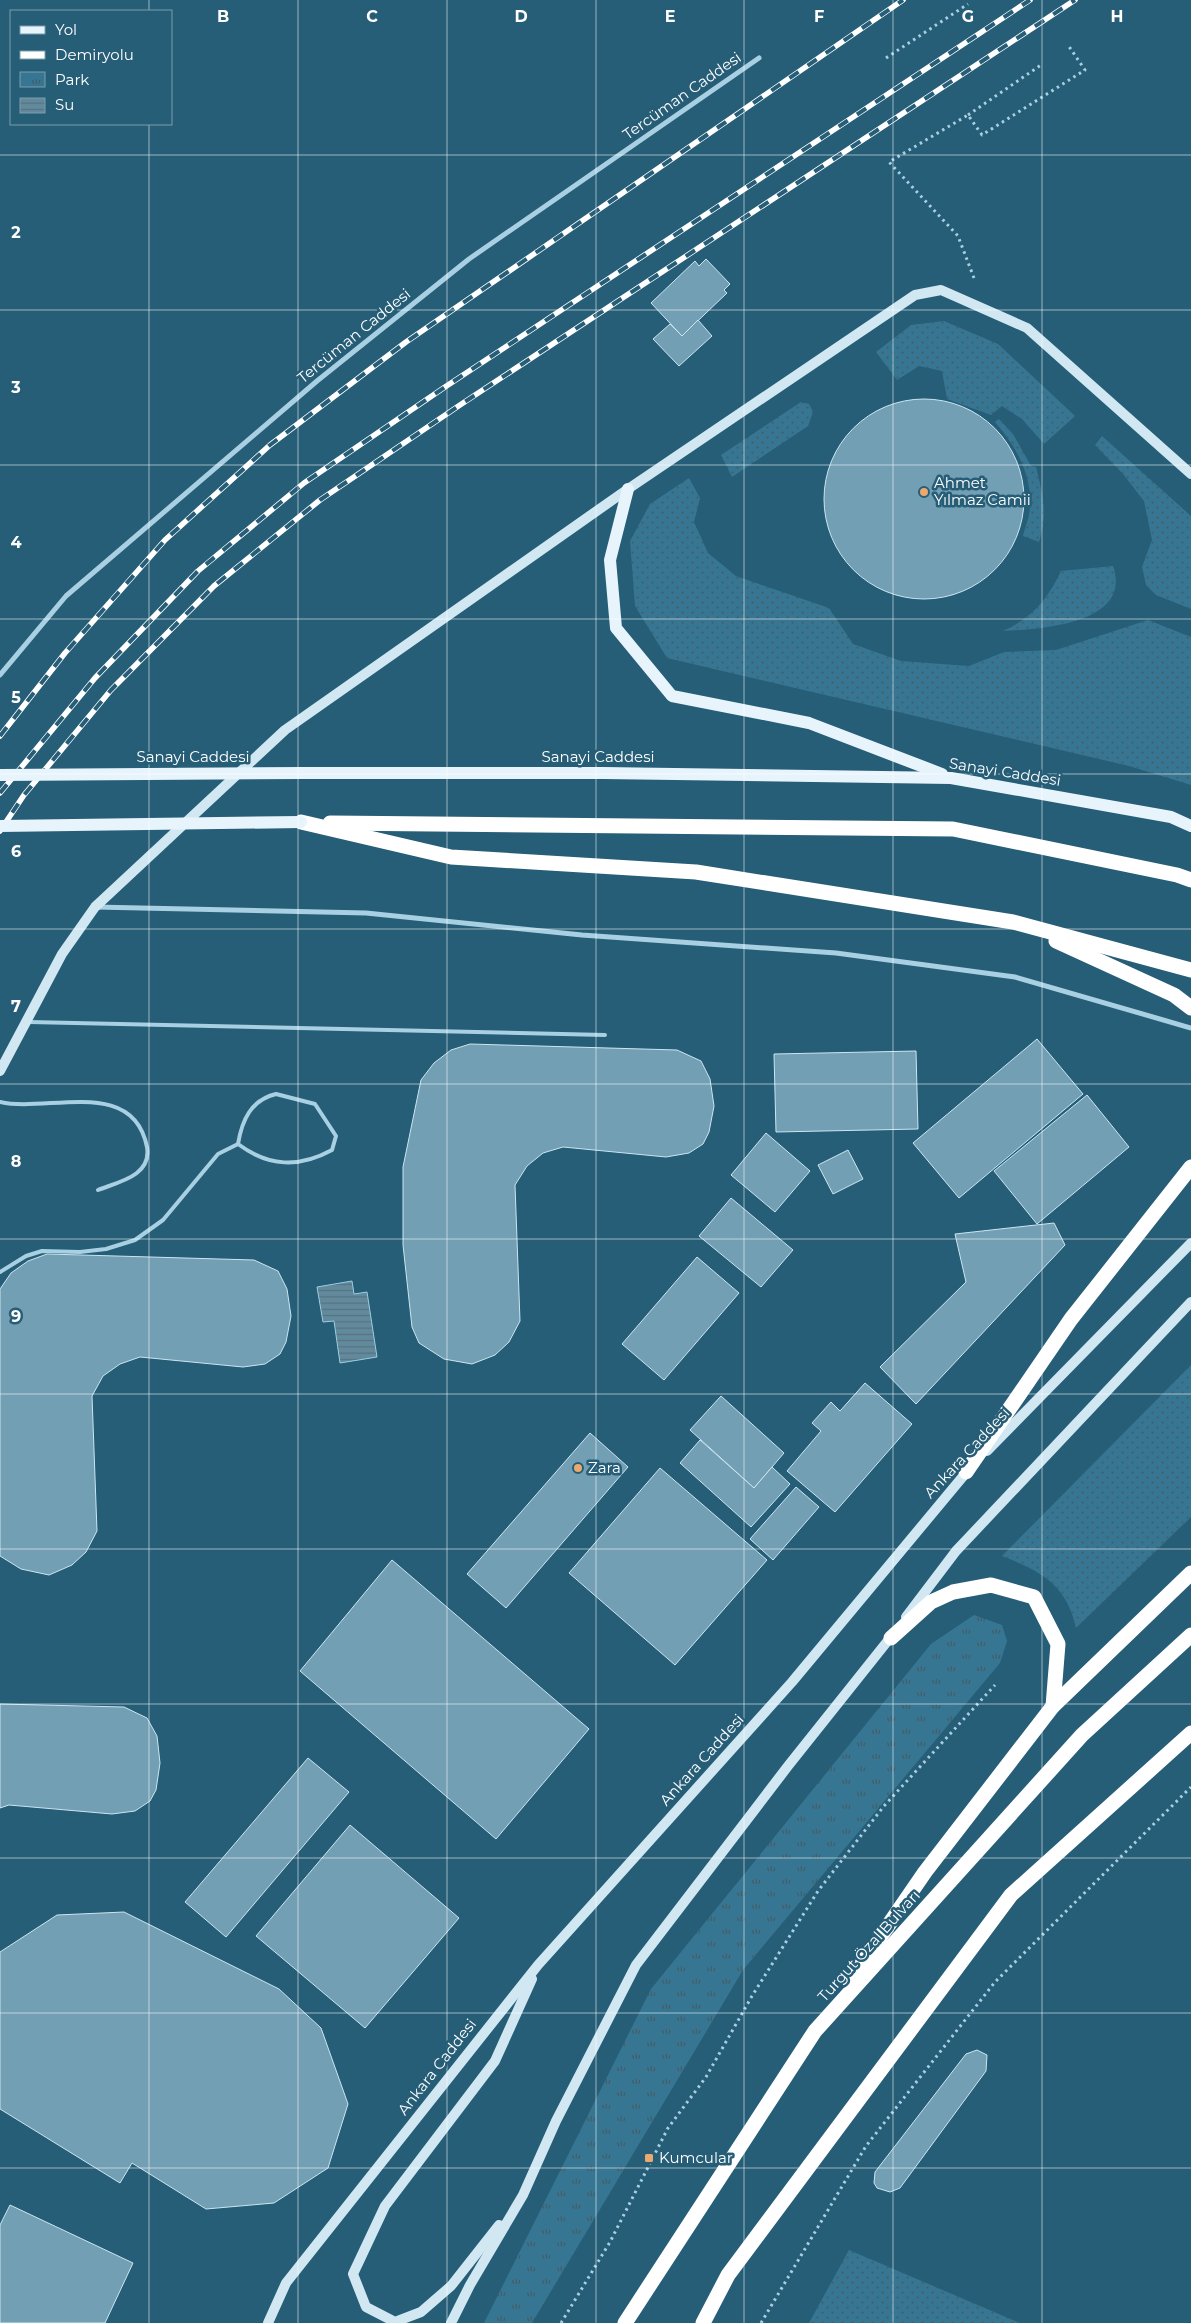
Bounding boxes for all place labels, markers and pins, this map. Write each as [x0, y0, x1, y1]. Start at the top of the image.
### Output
place label: Ahmet Yılmaz Camii [934, 473, 1031, 509]
marker: Ahmet Yılmaz Camii [918, 486, 930, 498]
place label: Zara [588, 1458, 621, 1477]
marker: Zara [572, 1462, 584, 1474]
place label: Kumcular [659, 2148, 733, 2167]
marker: Kumcular [643, 2152, 655, 2164]

